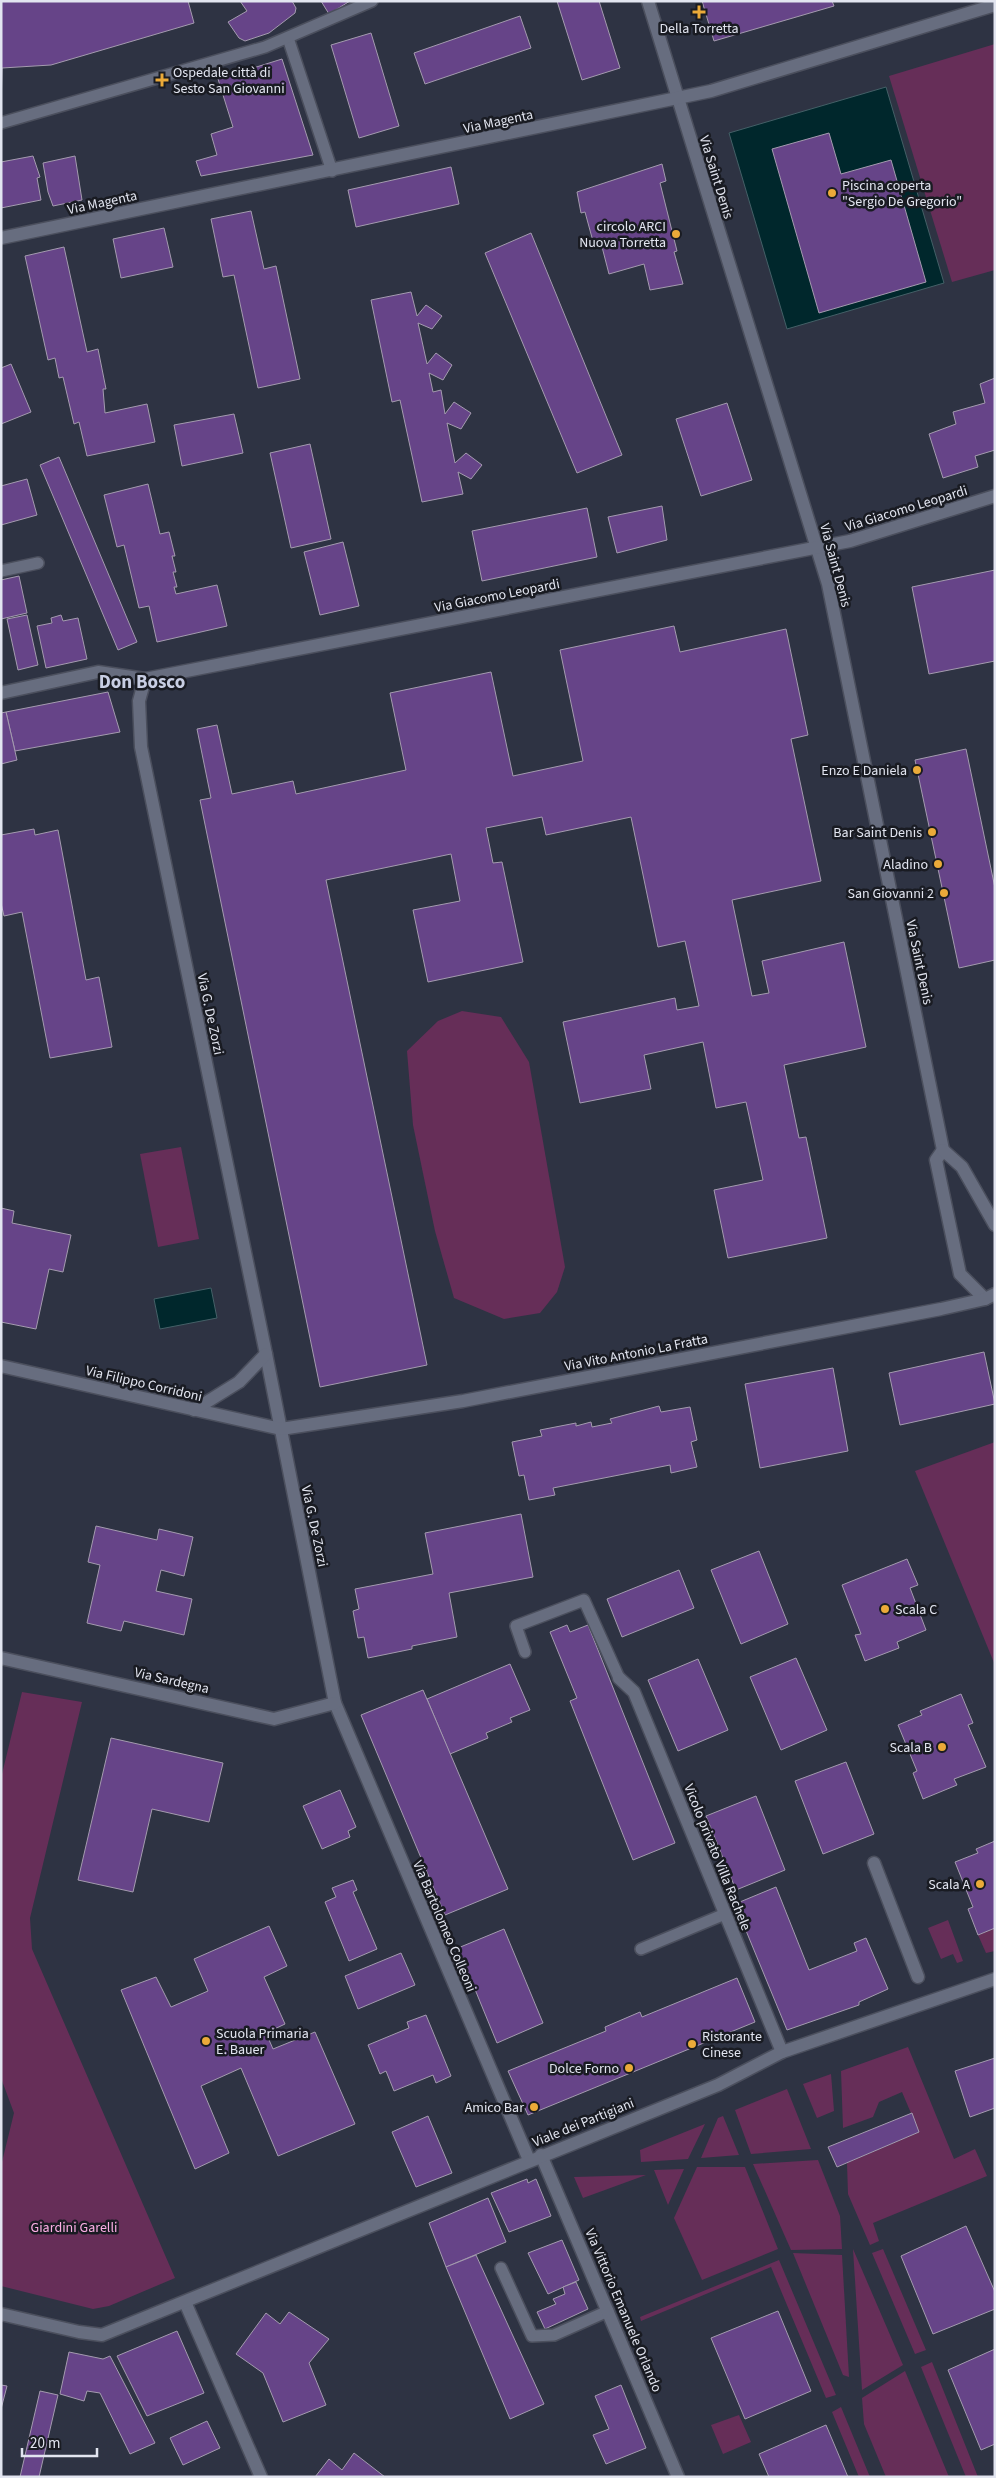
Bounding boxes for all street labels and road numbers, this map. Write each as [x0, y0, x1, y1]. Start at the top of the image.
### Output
street label: Via Magenta [462, 105, 535, 139]
street label: Via Saint Denis [694, 133, 738, 222]
street label: Via Magenta [66, 186, 139, 220]
street label: Via Giacomo Leopardi [843, 481, 970, 537]
street label: Via Saint Denis [814, 521, 856, 610]
street label: Via Giacomo Leopardi [433, 574, 561, 618]
street label: Via Saint Denis [900, 918, 938, 1007]
street label: Via G. De Zorzi [192, 972, 228, 1057]
street label: Via Vito Antonio La Fratta [563, 1329, 710, 1377]
street label: Via Filippo Corridoni [84, 1361, 204, 1407]
street label: Via G. De Zorzi [296, 1484, 332, 1569]
street label: Via Sardegna [132, 1663, 211, 1699]
street label: Vicolo privato Villa Rachele [678, 1781, 756, 1934]
street label: Via Bartolomeo Colleoni [407, 1857, 481, 1995]
street label: Viale dei Partigiani [530, 2093, 637, 2152]
street label: Via Vittorio Emanuele Orlando [580, 2226, 667, 2395]

